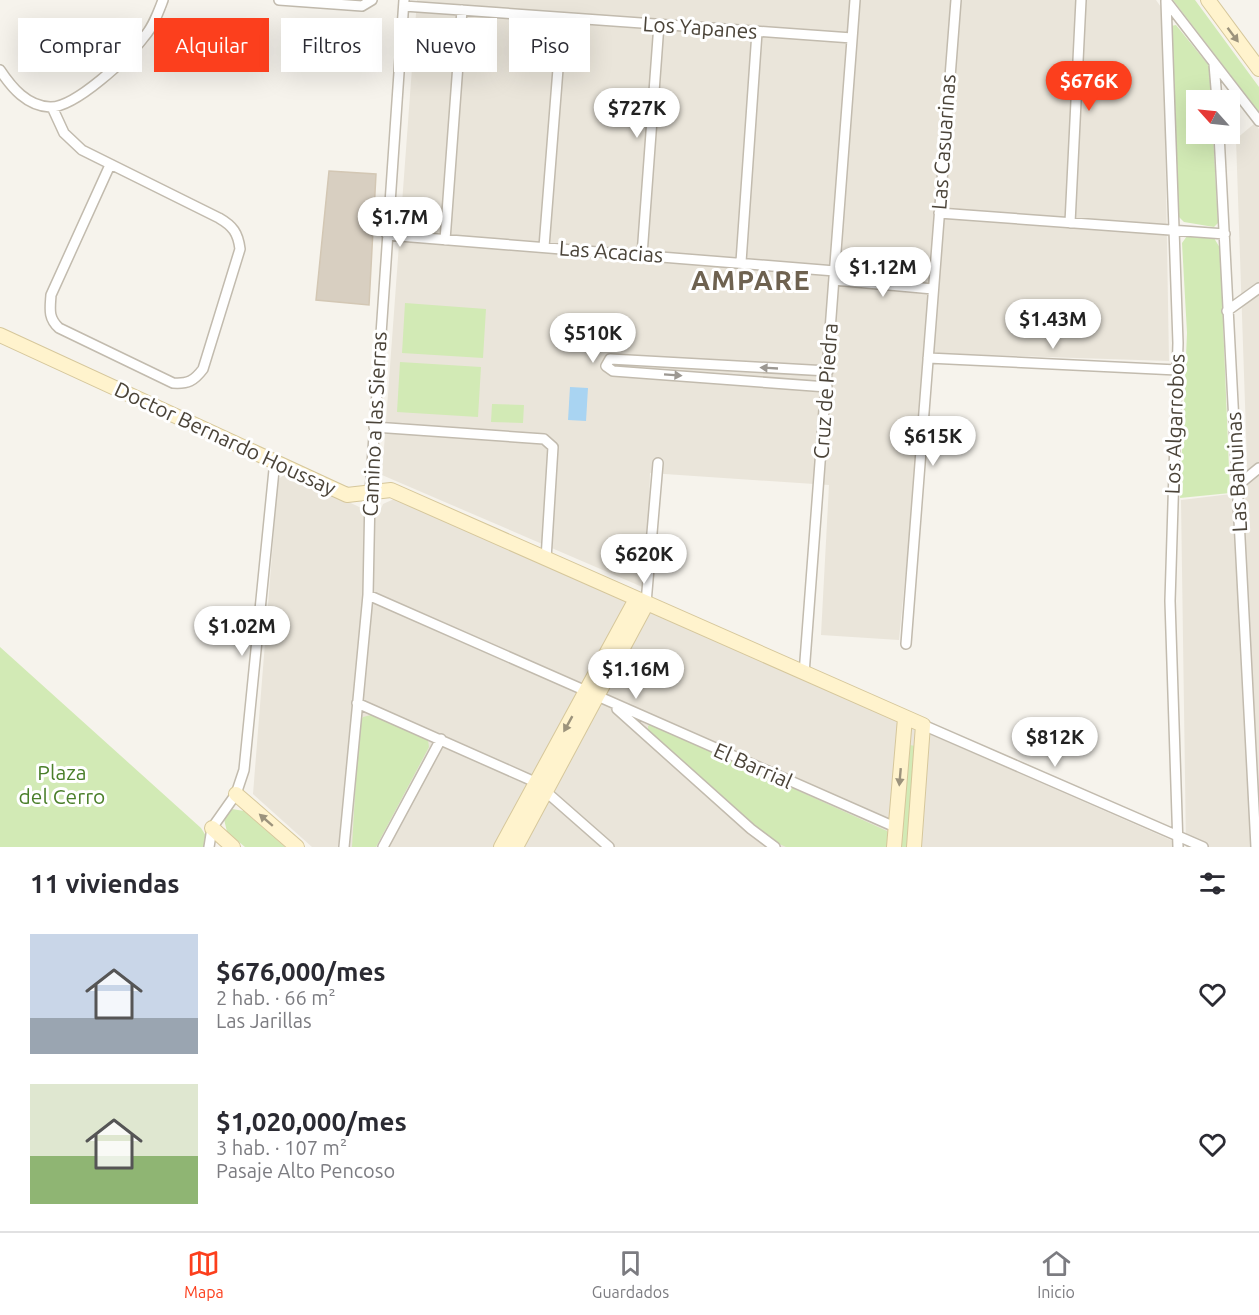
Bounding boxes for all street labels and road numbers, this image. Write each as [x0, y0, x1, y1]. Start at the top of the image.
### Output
street label: Los Yapanes [642, 11, 758, 43]
street label: Las Casuarinas [926, 73, 960, 211]
street label: Las Acacias [558, 235, 664, 267]
street label: Cruz de Piedra [808, 322, 842, 460]
street label: Camino a las Sierras [357, 331, 391, 517]
street label: Los Algarrobos [1160, 353, 1188, 495]
street label: Doctor Bernardo Houssay [111, 376, 340, 500]
street label: Las Bahuinas [1221, 411, 1251, 533]
street label: El Barrial [710, 737, 796, 793]

